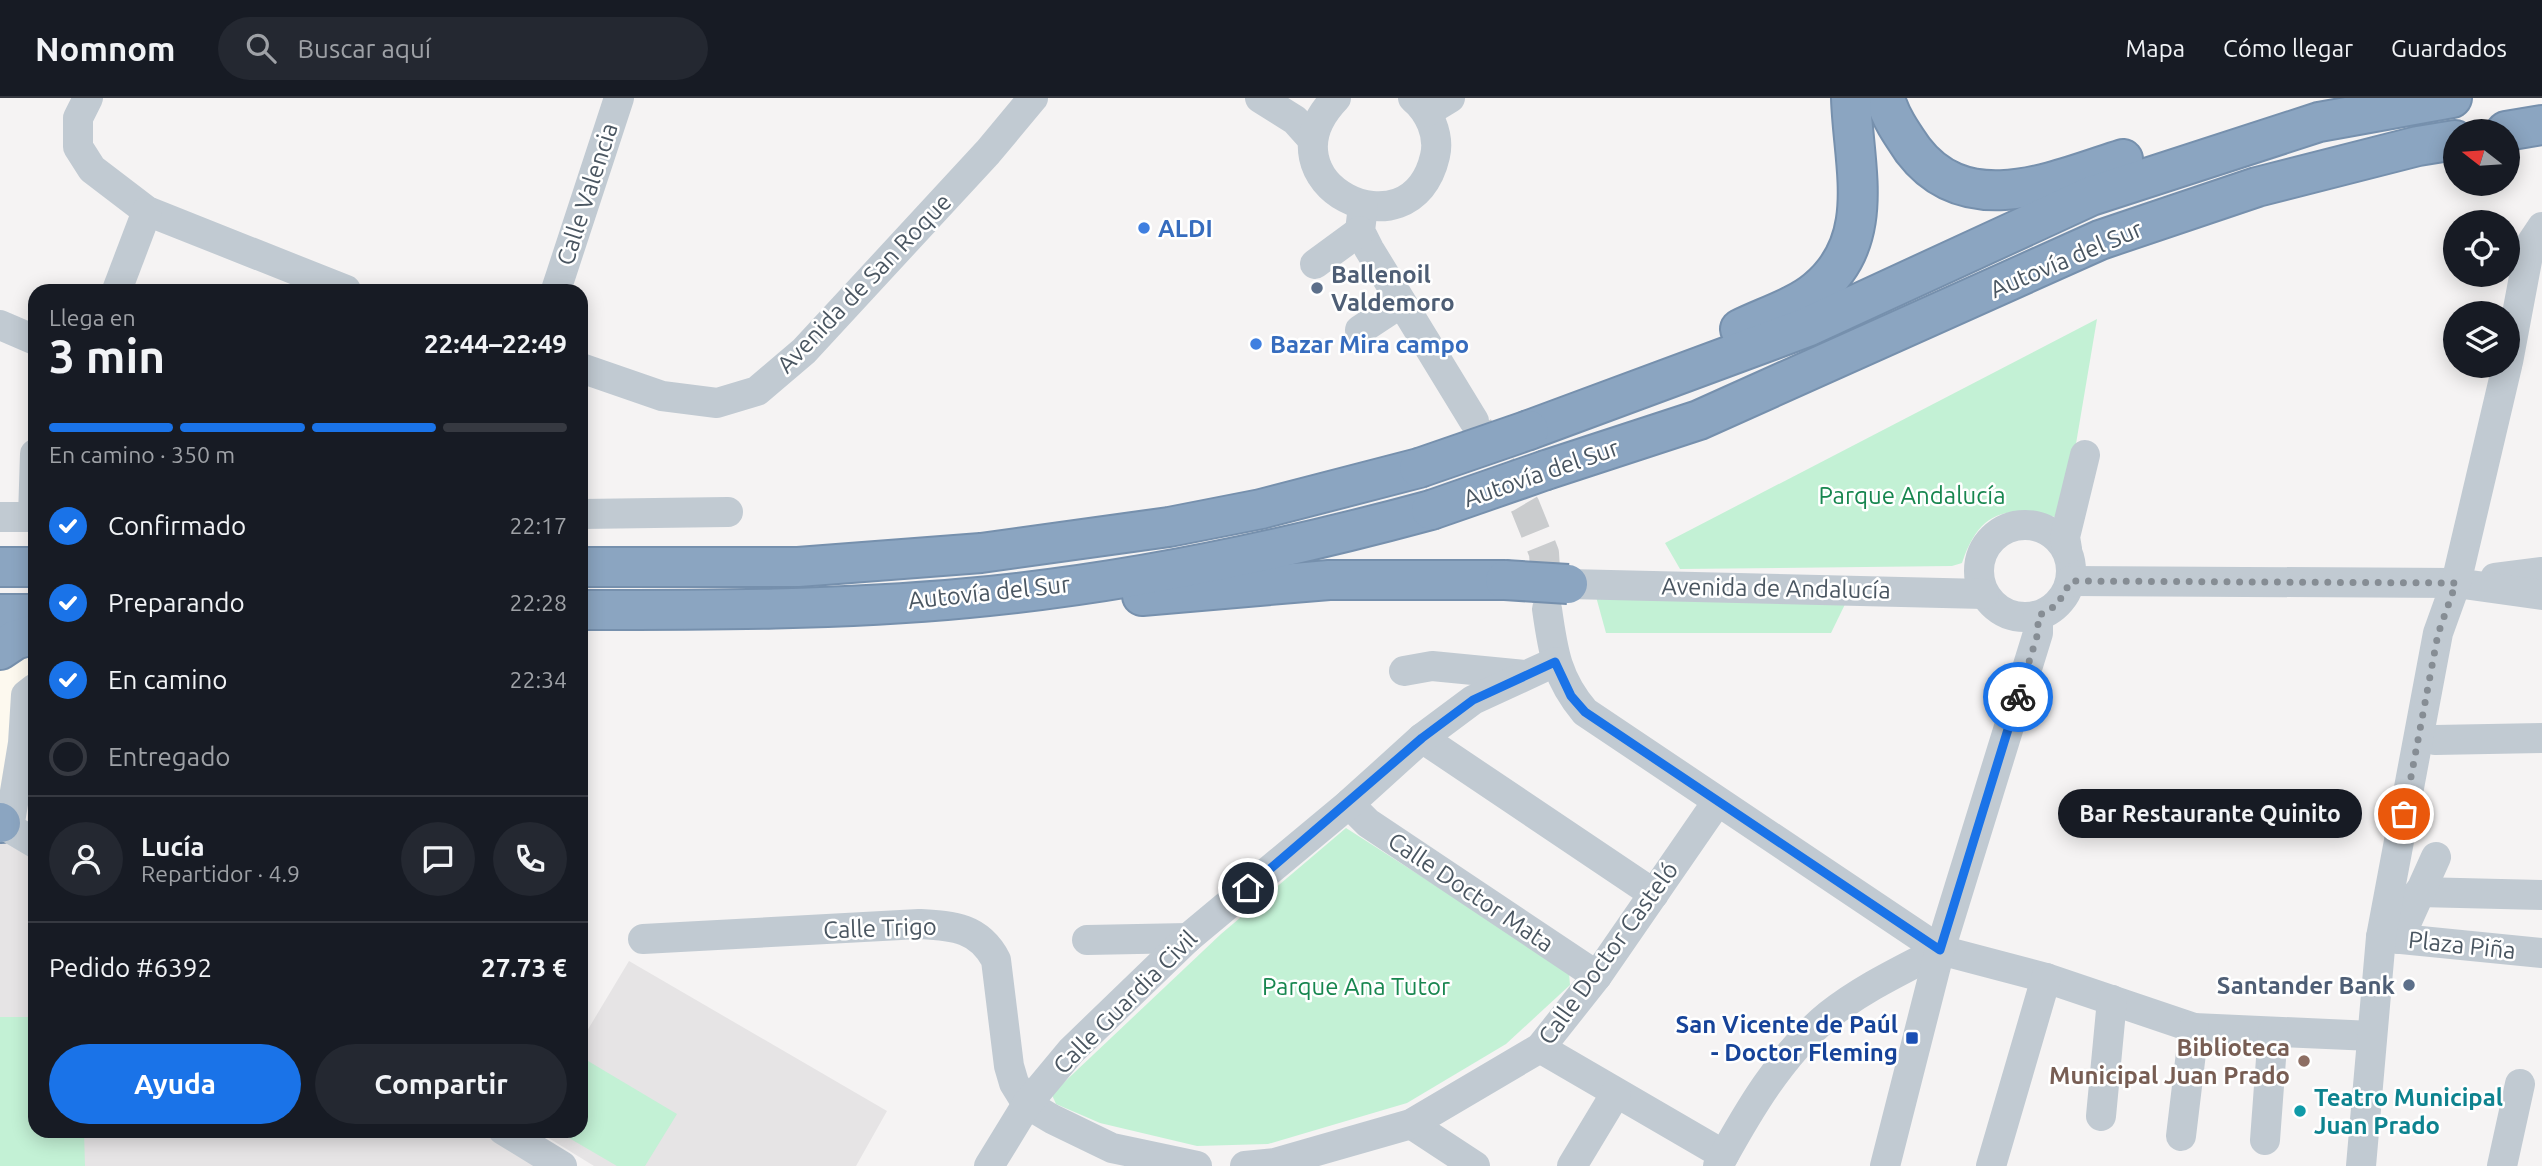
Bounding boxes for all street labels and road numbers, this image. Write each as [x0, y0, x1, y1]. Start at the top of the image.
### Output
street label: Calle Valencia [551, 119, 623, 269]
street label: Avenida de San Roque [771, 188, 957, 378]
street label: Autovía del Sur [1986, 215, 2146, 303]
street label: Autovía del Sur [1460, 434, 1622, 512]
street label: Autovía del Sur [907, 570, 1071, 614]
street label: Avenida de Andalucía [1661, 573, 1891, 603]
street label: Calle Doctor Mata [1383, 827, 1559, 957]
street label: Calle Doctor Casteló [1533, 856, 1683, 1050]
street label: Calle Trigo [823, 913, 937, 943]
street label: Calle Guardia Civil [1048, 925, 1202, 1079]
street label: Plaza Piña [2407, 926, 2517, 964]

